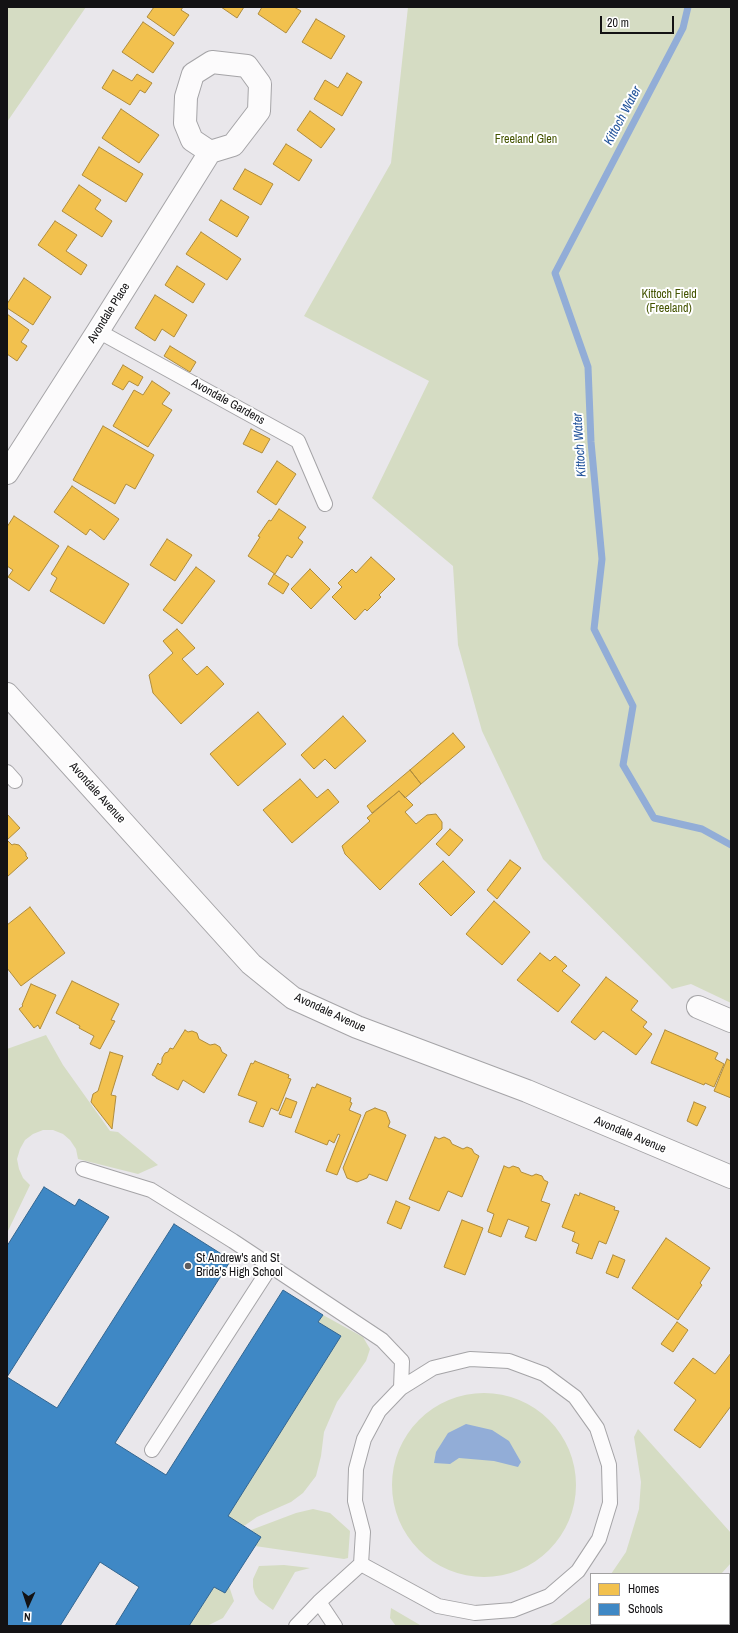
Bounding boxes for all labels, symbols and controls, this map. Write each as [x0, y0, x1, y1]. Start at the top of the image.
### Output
scale bar [602, 8, 676, 34]
text: 20 m [607, 15, 629, 31]
water label: Kittoch Water [601, 84, 645, 148]
park label: Freeland Glen [495, 133, 557, 147]
street label: Avondale Place [85, 280, 133, 346]
park label: Kittoch Field (Freeland) [641, 288, 697, 316]
street label: Avondale Gardens [189, 376, 267, 428]
water label: Kittoch Water [570, 412, 590, 478]
street label: Avondale Avenue [66, 760, 128, 826]
street label: Avondale Avenue [292, 990, 368, 1036]
street label: Avondale Avenue [592, 1113, 668, 1157]
place label: St Andrew's and St Bride's High School [196, 1252, 283, 1280]
marker: St Andrew's and St Bride's High School [183, 1261, 193, 1271]
legend [590, 1573, 730, 1625]
text: Homes [628, 1581, 659, 1597]
north arrow [8, 1585, 48, 1625]
text: Schools [628, 1601, 663, 1617]
text: N [24, 1610, 31, 1624]

